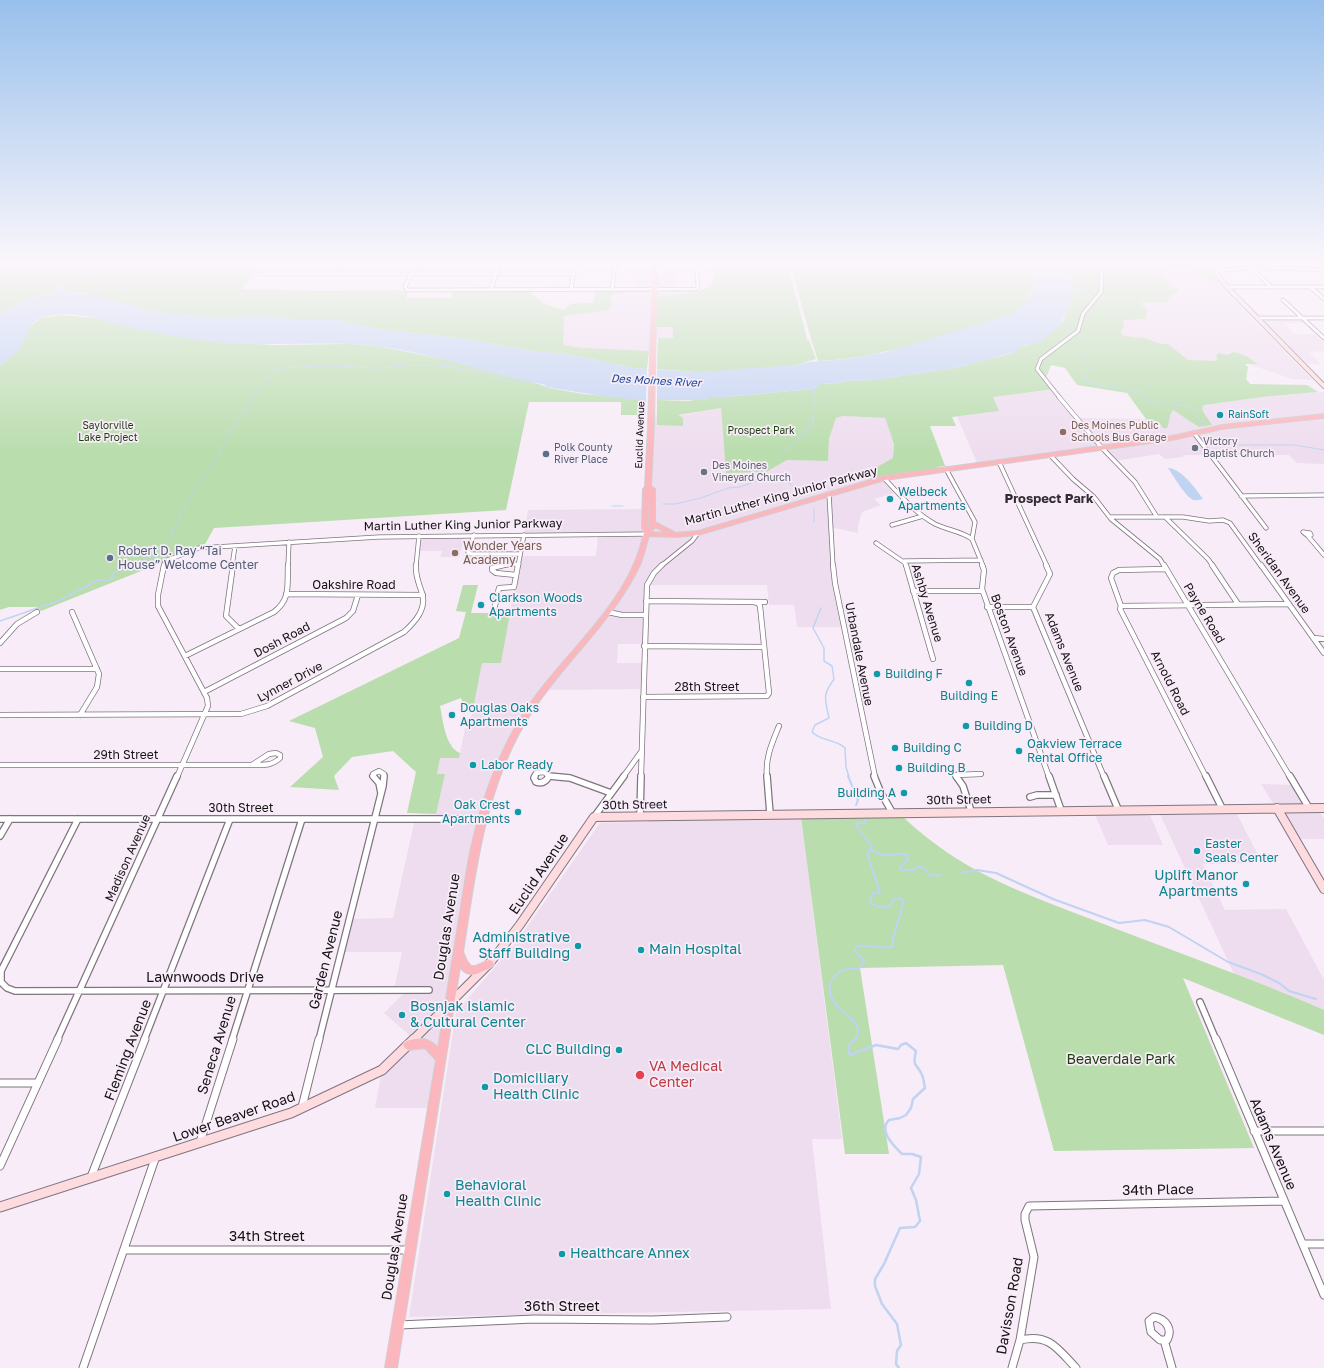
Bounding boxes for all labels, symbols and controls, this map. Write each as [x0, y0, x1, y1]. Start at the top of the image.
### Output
water label: Des Moines River [611, 372, 701, 390]
street label: Euclid Avenue [633, 401, 647, 469]
place label: RainSoft [1228, 409, 1269, 421]
marker: RainSoft [1215, 410, 1225, 420]
park label: Saylorville Lake Project [78, 420, 138, 444]
place label: Des Moines Public Schools Bus Garage [1071, 420, 1167, 444]
park label: Prospect Park [727, 425, 795, 437]
marker: Des Moines Public Schools Bus Garage [1058, 427, 1068, 437]
place label: Victory Baptist Church [1203, 436, 1274, 460]
place label: Polk County River Place [554, 442, 612, 466]
marker: Victory Baptist Church [1190, 443, 1200, 453]
marker: Polk County River Place [541, 449, 551, 459]
place label: Des Moines Vineyard Church [712, 460, 791, 484]
street label: Martin Luther King Junior Parkway [683, 463, 879, 529]
marker: Des Moines Vineyard Church [699, 467, 709, 477]
place label: Welbeck Apartments [898, 485, 966, 513]
district label: Prospect Park [1005, 491, 1093, 507]
marker: Welbeck Apartments [885, 494, 895, 504]
street label: Martin Luther King Junior Parkway [364, 516, 562, 534]
street label: Sheridan Avenue [1245, 530, 1313, 616]
place label: Wonder Years Academy [463, 539, 542, 567]
place label: Robert D. Ray “Tai House” Welcome Center [118, 544, 259, 572]
marker: Wonder Years Academy [450, 548, 460, 558]
marker: Robert D. Ray “Tai House” Welcome Center [105, 553, 115, 563]
street label: Ashby Avenue [908, 562, 946, 644]
street label: Oakshire Road [312, 578, 396, 592]
street label: Payne Road [1180, 580, 1228, 646]
place label: Clarkson Woods Apartments [489, 591, 582, 619]
street label: Boston Avenue [987, 592, 1031, 678]
marker: Clarkson Woods Apartments [476, 600, 486, 610]
street label: Urbandale Avenue [842, 601, 876, 707]
street label: Adams Avenue [1042, 610, 1086, 694]
street label: Dosh Road [251, 619, 313, 661]
street label: Arnold Road [1148, 648, 1192, 718]
street label: Lynner Drive [255, 659, 325, 705]
place label: Building F [885, 667, 943, 681]
marker: Building F [872, 669, 882, 679]
marker: Building E [964, 678, 974, 688]
street label: 28th Street [675, 680, 739, 694]
place label: Building E [940, 689, 998, 703]
place label: Douglas Oaks Apartments [460, 701, 539, 729]
marker: Douglas Oaks Apartments [447, 710, 457, 720]
place label: Building D [974, 719, 1033, 733]
marker: Building D [961, 721, 971, 731]
place label: Oakview Terrace Rental Office [1027, 737, 1122, 765]
place label: Building C [903, 741, 962, 755]
marker: Building C [890, 743, 900, 753]
marker: Oakview Terrace Rental Office [1014, 746, 1024, 756]
street label: 29th Street [94, 748, 158, 762]
place label: Labor Ready [481, 758, 553, 772]
marker: Labor Ready [468, 760, 478, 770]
place label: Building B [907, 761, 966, 775]
marker: Building B [894, 763, 904, 773]
place label: Building A [837, 786, 896, 800]
marker: Building A [899, 788, 909, 798]
street label: 30th Street [926, 792, 992, 808]
street label: 30th Street [602, 797, 668, 813]
place label: Oak Crest Apartments [442, 798, 510, 826]
street label: 30th Street [208, 801, 274, 815]
marker: Oak Crest Apartments [513, 807, 523, 817]
street label: Madison Avenue [102, 812, 154, 904]
street label: Euclid Avenue [506, 830, 572, 918]
place label: Easter Seals Center [1205, 837, 1278, 865]
marker: Easter Seals Center [1192, 846, 1202, 856]
place label: Uplift Manor Apartments [1154, 868, 1238, 900]
street label: Douglas Avenue [430, 872, 464, 982]
marker: Uplift Manor Apartments [1241, 879, 1251, 889]
street label: Garden Avenue [306, 909, 346, 1011]
place label: Administrative Staff Building [473, 930, 570, 962]
marker: Administrative Staff Building [573, 941, 583, 951]
place label: Main Hospital [649, 942, 742, 958]
marker: Main Hospital [636, 945, 646, 955]
street label: Lawnwoods Drive [146, 970, 264, 986]
street label: Seneca Avenue [194, 994, 240, 1096]
street label: Fleming Avenue [101, 997, 155, 1103]
place label: Bosnjak Islamic & Cultural Center [410, 999, 526, 1032]
marker: Bosnjak Islamic & Cultural Center [397, 1010, 407, 1020]
place label: CLC Building [526, 1042, 611, 1058]
marker: CLC Building [614, 1045, 624, 1055]
park label: Beaverdale Park [1067, 1052, 1175, 1068]
place label: VA Medical Center [649, 1059, 723, 1092]
marker: VA Medical Center [634, 1069, 646, 1081]
place label: Domiciliary Health Clinic [493, 1071, 579, 1104]
marker: Domiciliary Health Clinic [480, 1082, 490, 1092]
street label: Lower Beaver Road [171, 1088, 297, 1146]
street label: Adams Avenue [1246, 1095, 1300, 1193]
place label: Behavioral Health Clinic [455, 1178, 541, 1210]
street label: 34th Place [1122, 1181, 1194, 1199]
marker: Behavioral Health Clinic [442, 1189, 452, 1199]
street label: Douglas Avenue [378, 1192, 412, 1302]
street label: 34th Street [229, 1229, 305, 1245]
place label: Healthcare Annex [570, 1246, 690, 1262]
marker: Healthcare Annex [557, 1249, 567, 1259]
street label: Davisson Road [993, 1256, 1027, 1356]
street label: 36th Street [524, 1299, 600, 1315]

